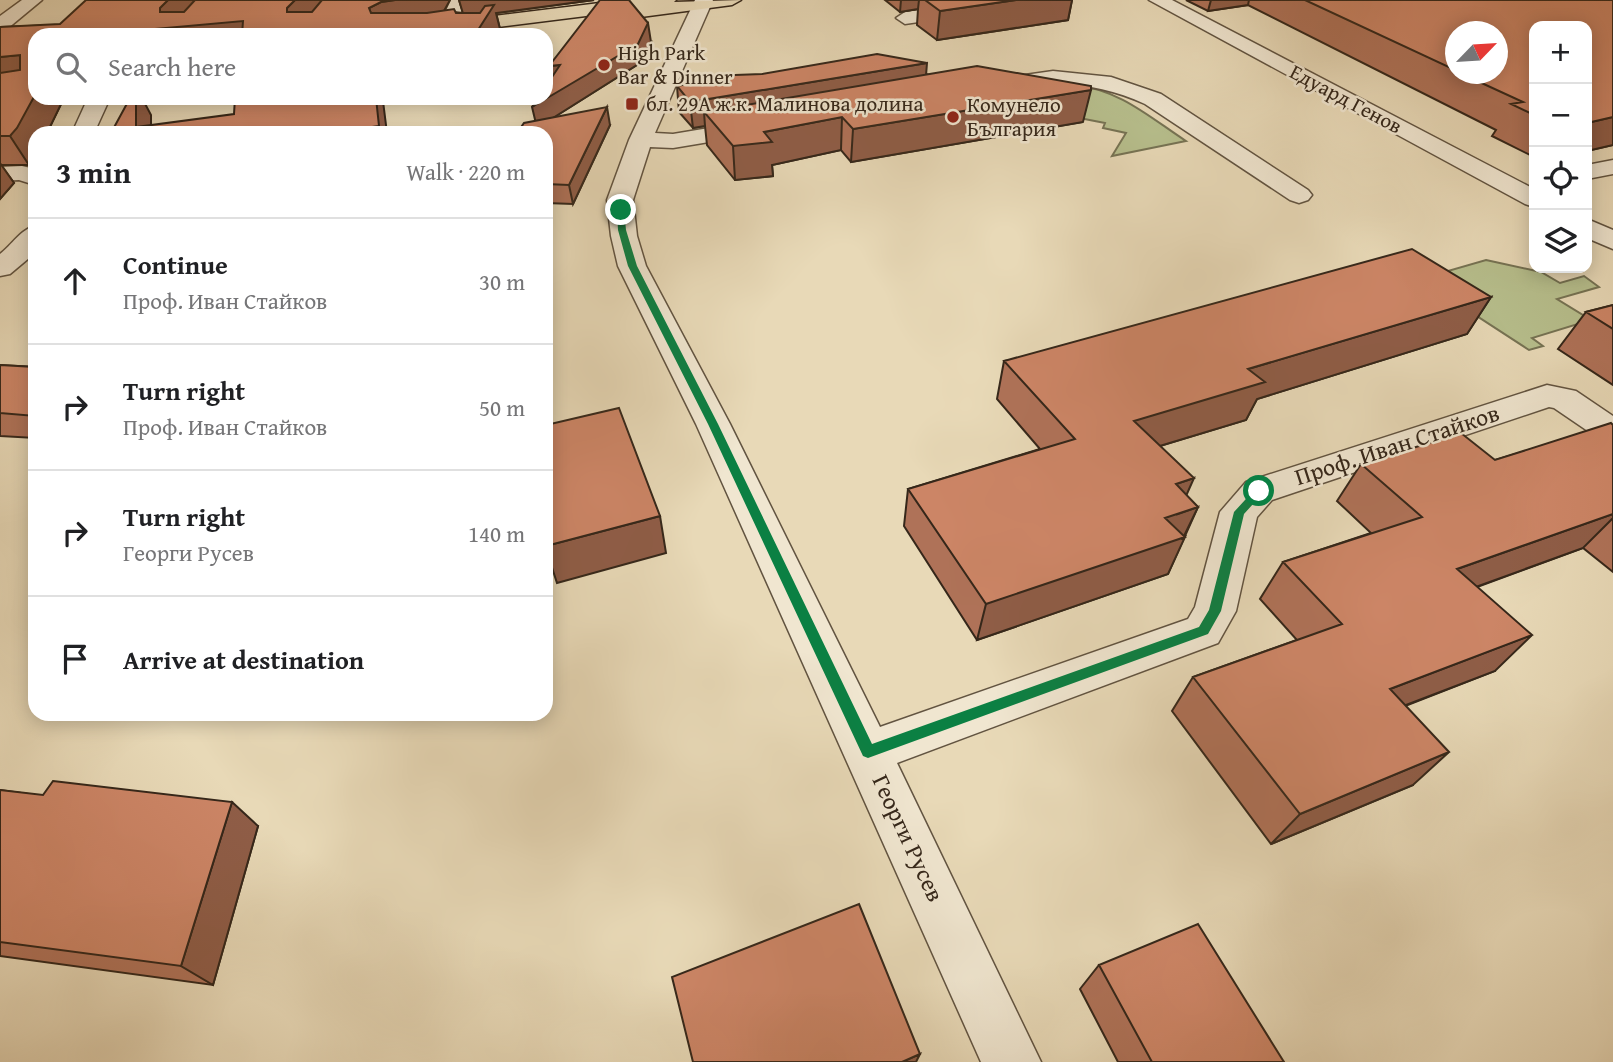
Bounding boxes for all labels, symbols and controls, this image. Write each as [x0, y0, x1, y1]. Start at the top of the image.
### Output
north arrow [1445, 21, 1508, 84]
map controls [1529, 21, 1592, 273]
button: + [1529, 21, 1592, 84]
search box [28, 28, 553, 105]
place label: High Park Bar & Dinner [618, 37, 733, 92]
text: Search here [108, 47, 236, 86]
icon: search [52, 48, 90, 86]
street label: Едуард Генов [1285, 56, 1408, 141]
marker: High Park Bar & Dinner [596, 57, 612, 73]
button: − [1529, 84, 1592, 147]
place label: бл. 29А ж.к. Малинова долина [646, 88, 923, 119]
place label: Комунело България [967, 89, 1061, 144]
marker: бл. 29А ж.к. Малинова долина [624, 96, 640, 112]
marker: Комунело България [945, 109, 961, 125]
button: locate [1529, 147, 1592, 210]
text: 3 min [56, 150, 131, 194]
text: Walk · 220 m [406, 155, 525, 188]
route end [605, 194, 636, 225]
button: layers [1529, 210, 1592, 273]
text: Continue [123, 245, 228, 284]
icon: ahead [56, 262, 94, 300]
text: 30 m [479, 265, 525, 298]
text: Проф. Иван Стайков [123, 284, 327, 317]
text: Turn right [123, 371, 245, 410]
icon: right [56, 388, 94, 426]
text: 50 m [479, 391, 525, 424]
street label: Проф. Иван Стайков [1290, 395, 1504, 494]
text: Проф. Иван Стайков [123, 410, 327, 443]
route start [1243, 475, 1274, 506]
text: Turn right [123, 497, 245, 536]
icon: right [56, 514, 94, 552]
text: 140 m [468, 517, 525, 550]
text: Георги Русев [123, 536, 254, 569]
icon: arrive [56, 640, 94, 678]
text: Arrive at destination [123, 640, 364, 679]
street label: Георги Русев [864, 769, 953, 907]

